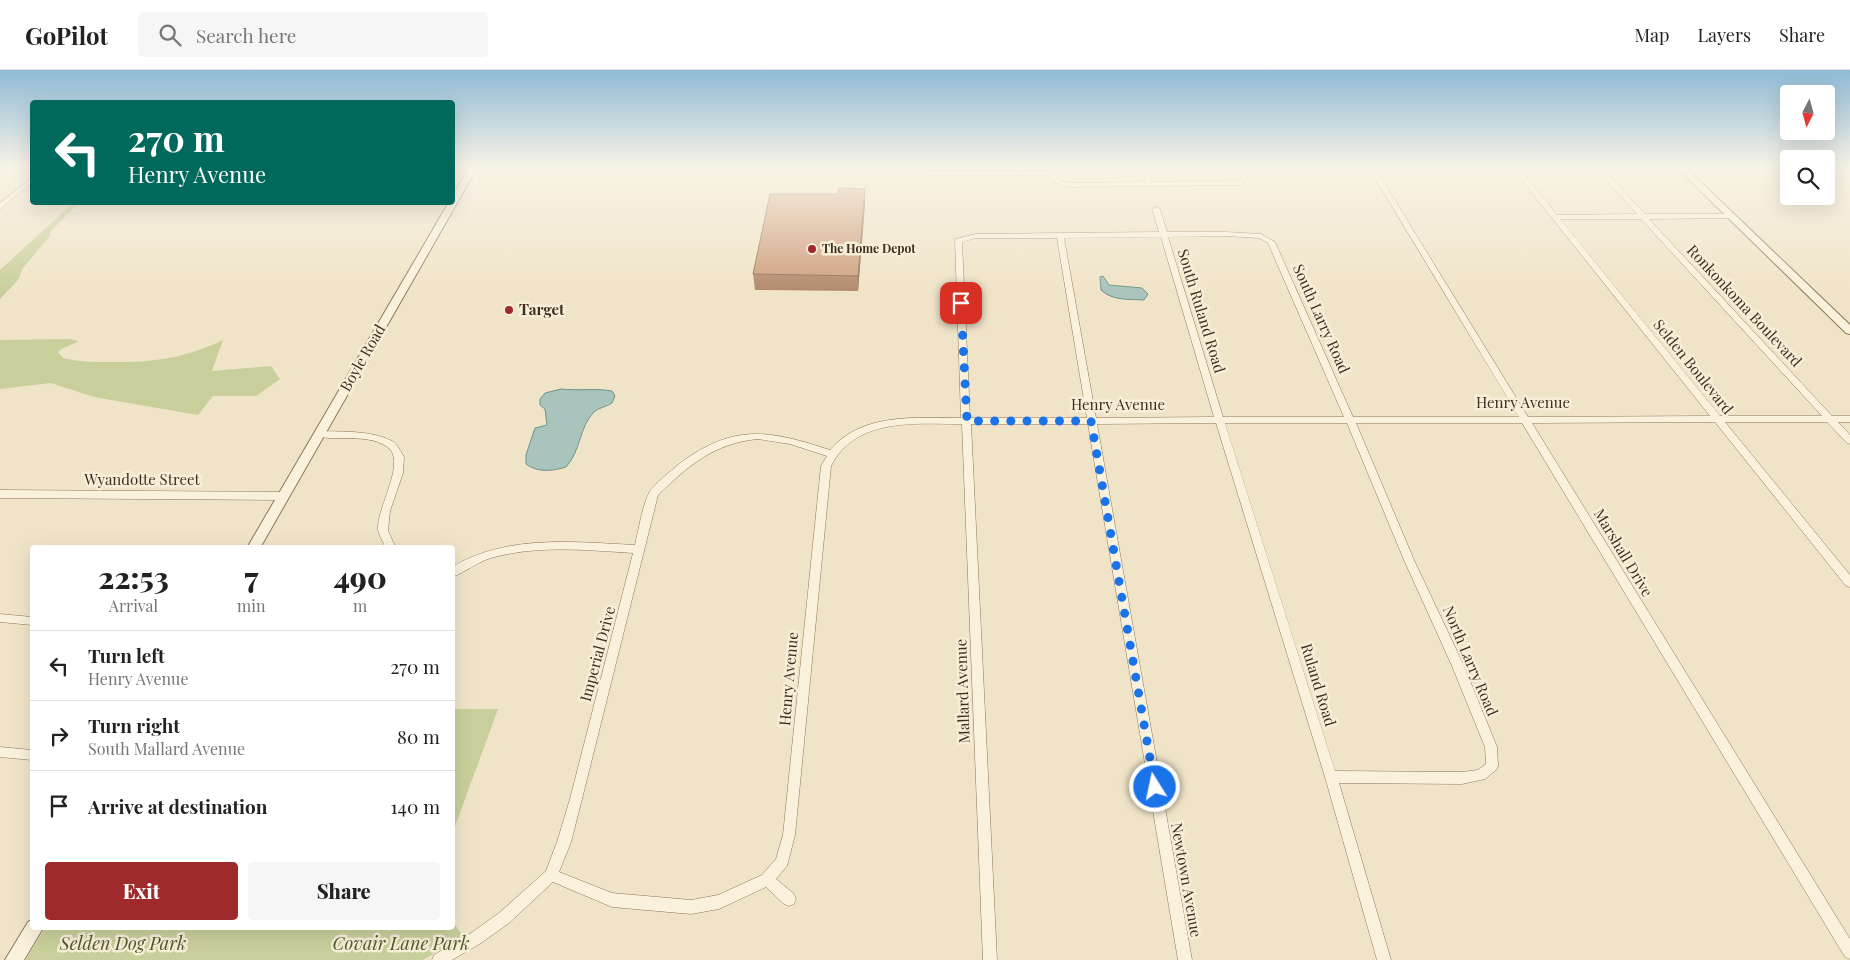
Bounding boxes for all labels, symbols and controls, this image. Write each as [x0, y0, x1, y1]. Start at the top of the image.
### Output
search box [138, 12, 488, 57]
text: GoPilot [25, 19, 108, 51]
icon: search [156, 21, 184, 49]
text: Search here [196, 22, 296, 48]
text: Map [1634, 23, 1669, 47]
text: Layers [1697, 23, 1751, 47]
text: Share [1779, 23, 1825, 47]
north arrow [1780, 85, 1835, 140]
map controls [1780, 85, 1835, 205]
text: 270 m [128, 114, 225, 161]
icon: left [45, 120, 110, 185]
button: search [1780, 150, 1835, 205]
text: Henry Avenue [128, 159, 266, 189]
place label: The Home Depot [822, 240, 916, 256]
street label: Ronkonkoma Boulevard [1683, 240, 1807, 371]
marker: The Home Depot [806, 243, 818, 255]
street label: South Ruland Road [1174, 246, 1230, 375]
street label: South Larry Road [1289, 261, 1355, 377]
pin [940, 282, 982, 324]
icon: arrive [947, 289, 975, 317]
place label: Target [519, 299, 565, 319]
marker: Target [503, 304, 515, 316]
street label: Selden Boulevard [1649, 315, 1738, 418]
street label: Boyle Road [335, 320, 389, 395]
street label: Henry Avenue [1476, 392, 1570, 412]
street label: Henry Avenue [1071, 394, 1165, 414]
street label: Wyandotte Street [83, 469, 201, 489]
street label: Marshall Drive [1590, 505, 1658, 600]
text: 22:53 [98, 557, 169, 597]
text: 7 [244, 557, 258, 597]
text: 490 [334, 557, 387, 597]
text: Arrival [109, 595, 158, 616]
text: min [237, 595, 265, 616]
text: m [353, 595, 367, 616]
street label: North Larry Road [1439, 603, 1503, 719]
street label: Imperial Drive [575, 604, 619, 704]
street label: Henry Avenue [774, 631, 802, 727]
street label: Mallard Avenue [950, 639, 974, 744]
street label: Ruland Road [1297, 641, 1341, 729]
text: Turn left [88, 642, 165, 668]
icon: left [45, 652, 73, 680]
text: 270 m [390, 653, 440, 679]
text: Henry Avenue [88, 668, 188, 689]
text: Turn right [88, 712, 180, 738]
icon: right [45, 722, 73, 750]
text: 80 m [397, 723, 440, 749]
text: South Mallard Avenue [88, 738, 245, 759]
position arrow [1128, 760, 1180, 812]
icon: arrive [45, 792, 73, 820]
text: Arrive at destination [88, 793, 268, 819]
text: 140 m [391, 793, 440, 819]
street label: Newtown Avenue [1167, 821, 1207, 939]
button: Exit [45, 862, 238, 920]
button: Share [248, 862, 440, 920]
park label: Selden Dog Park [59, 931, 186, 955]
park label: Covair Lane Park [333, 931, 469, 955]

